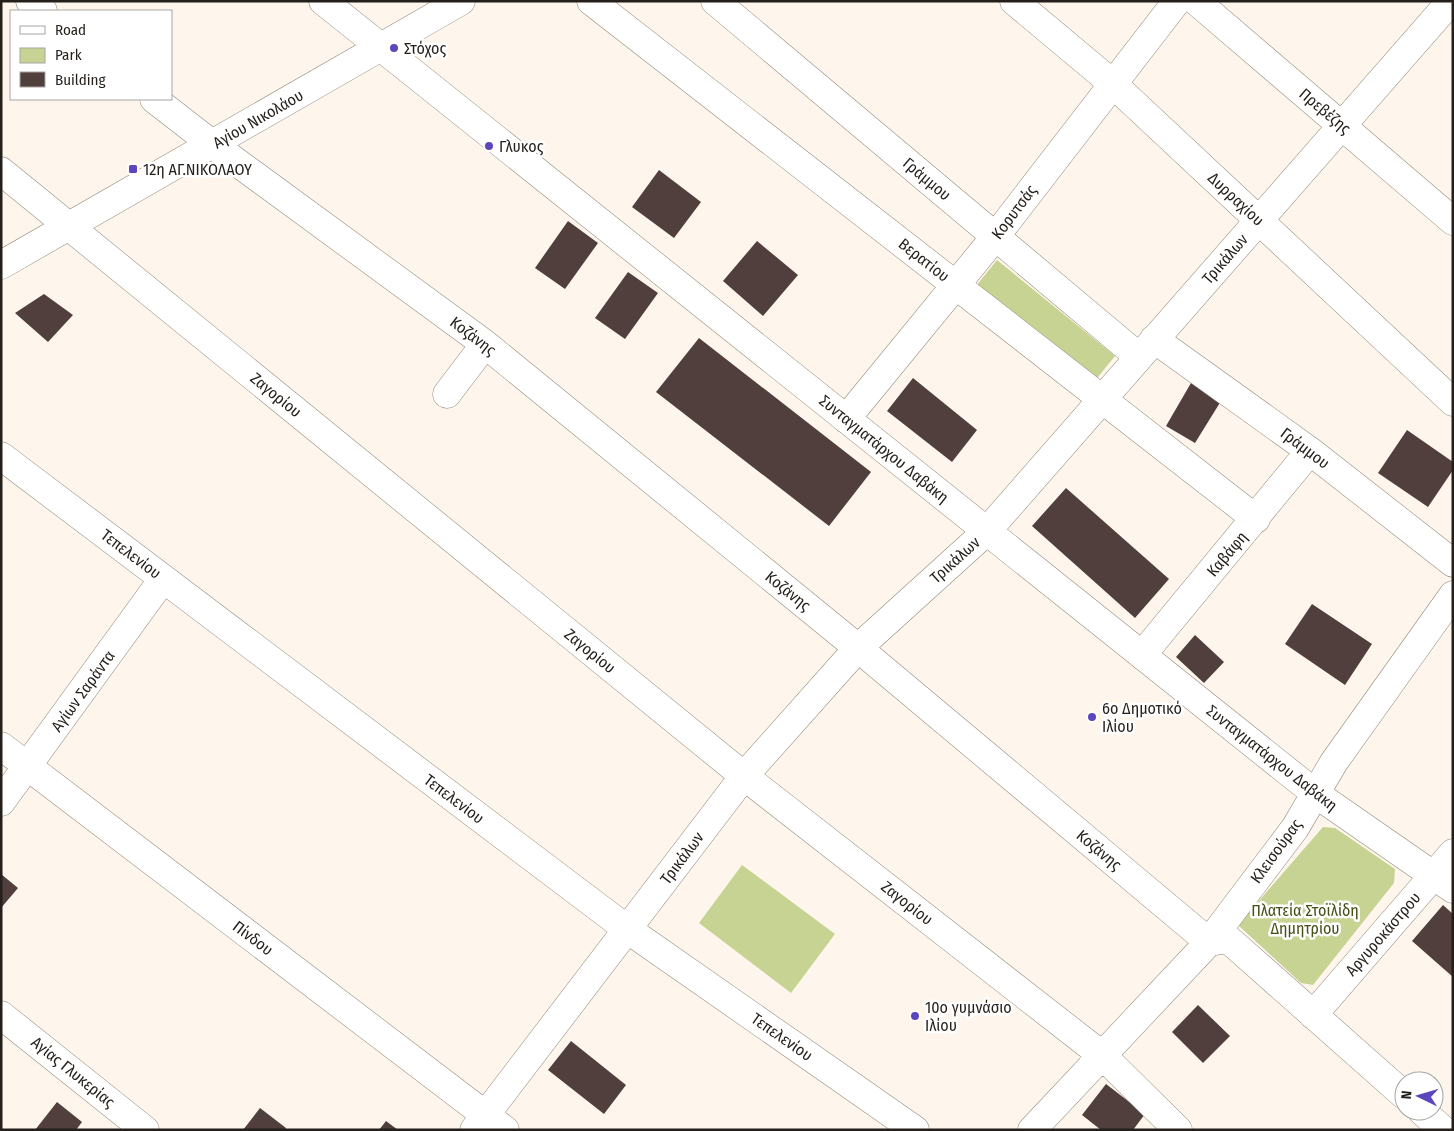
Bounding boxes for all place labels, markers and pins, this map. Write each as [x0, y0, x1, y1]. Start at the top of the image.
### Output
place label: Στόχος [404, 39, 447, 58]
marker: Στόχος [388, 42, 400, 54]
place label: Γλυκος [499, 137, 544, 156]
marker: Γλυκος [483, 140, 495, 152]
place label: 12η ΑΓ.ΝΙΚΟΛΑΟΥ [143, 160, 252, 179]
marker: 12η ΑΓ.ΝΙΚΟΛΑΟΥ [127, 163, 139, 175]
place label: 6ο Δημοτικό Ιλίου [1102, 699, 1182, 736]
marker: 6ο Δημοτικό Ιλίου [1086, 711, 1098, 723]
place label: 10ο γυμνάσιο Ιλίου [925, 998, 1012, 1035]
marker: 10ο γυμνάσιο Ιλίου [909, 1010, 921, 1022]

